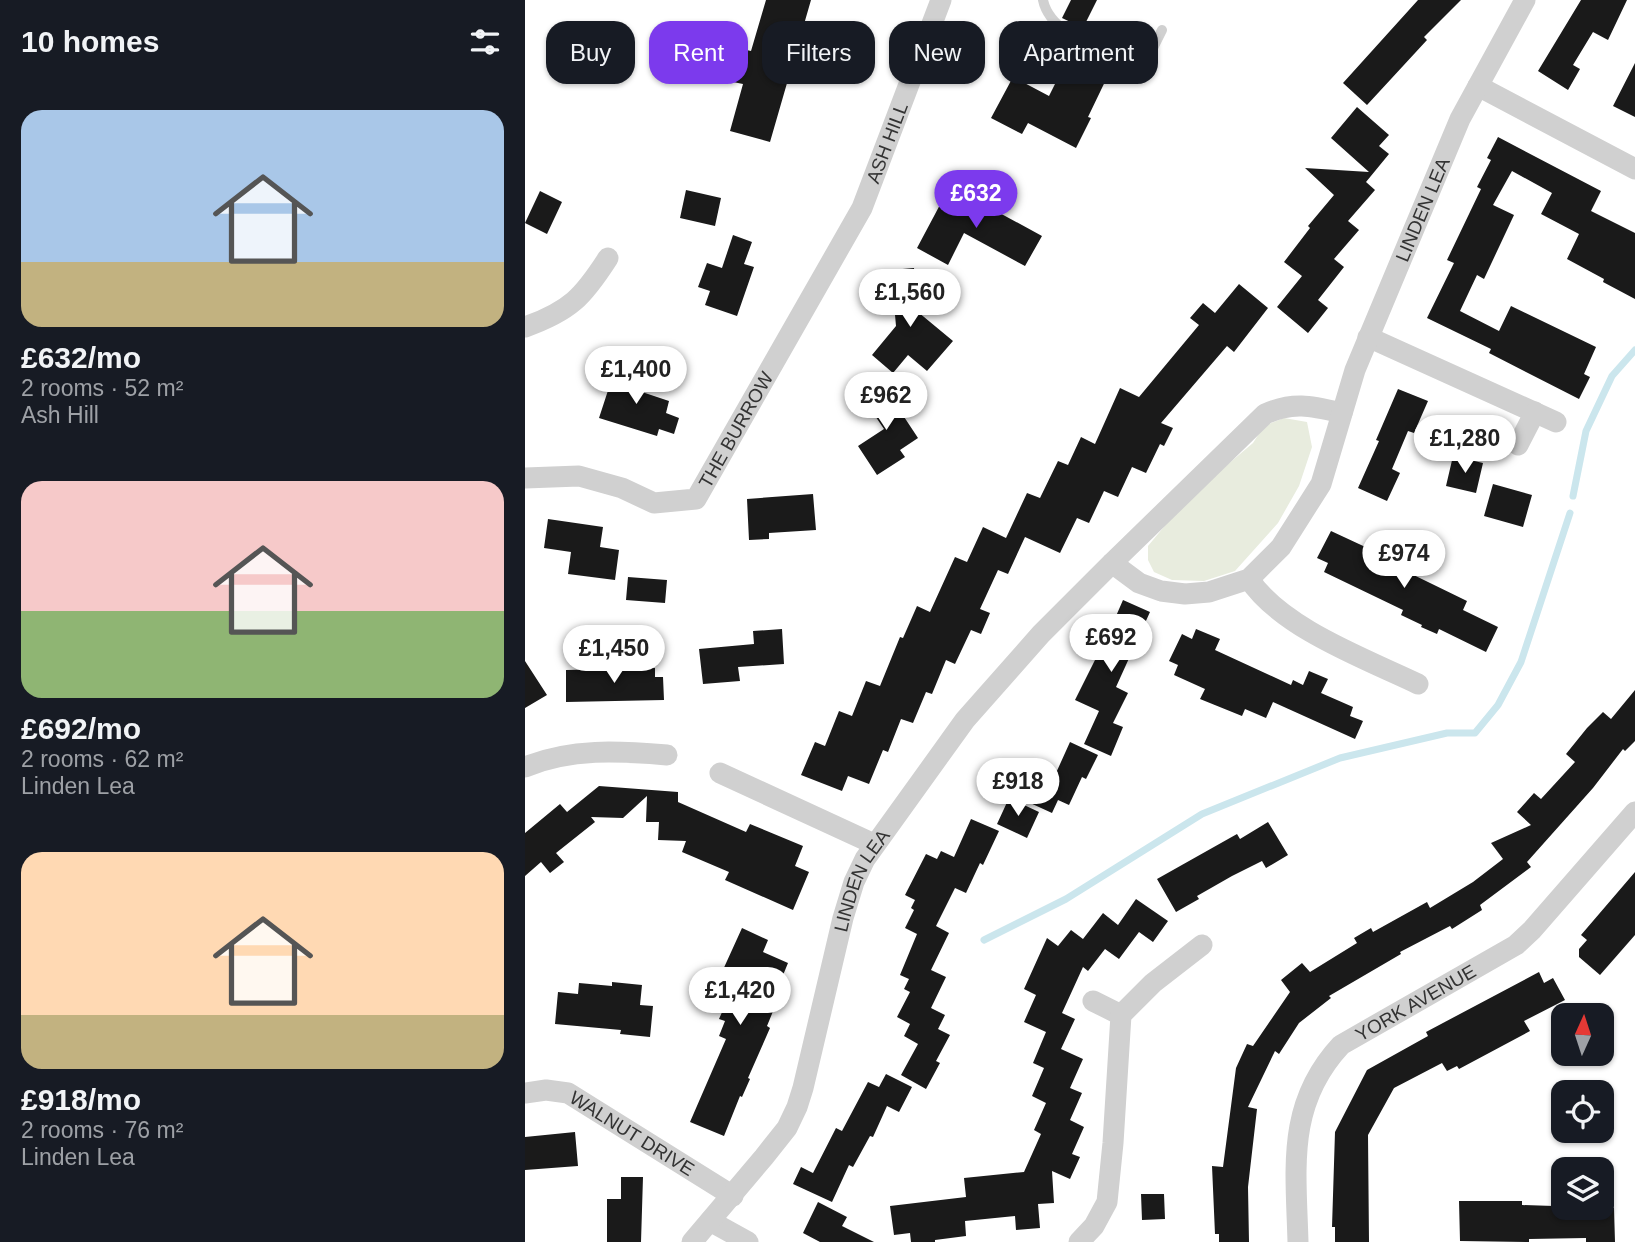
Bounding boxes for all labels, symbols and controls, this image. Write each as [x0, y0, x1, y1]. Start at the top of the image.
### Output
chip: Buy [546, 21, 635, 84]
chip: Rent [649, 21, 748, 84]
chip: Filters [762, 21, 875, 84]
chip: New [889, 21, 985, 84]
chip: Apartment [999, 21, 1158, 84]
icon: filters [466, 23, 504, 61]
text: 10 homes [21, 25, 159, 58]
street label: ASH HILL [862, 100, 912, 186]
street label: LINDEN LEA [1391, 154, 1453, 265]
icon: home [200, 156, 326, 282]
pin: £632 [935, 170, 1017, 230]
text: £632 [950, 180, 1002, 206]
pin: £1,560 [853, 270, 967, 329]
text: £1,560 [875, 279, 945, 305]
text: £632/mo [21, 341, 141, 374]
pin: £1,400 [579, 346, 693, 406]
text: £1,400 [601, 356, 671, 382]
street label: THE BURROW [694, 368, 777, 491]
pin: £962 [845, 372, 927, 432]
text: 2 rooms · 52 m² [21, 375, 183, 401]
text: £962 [860, 382, 912, 408]
text: Ash Hill [21, 402, 99, 428]
pin: £1,280 [1408, 416, 1522, 475]
text: £1,280 [1430, 425, 1500, 451]
icon: home [200, 527, 326, 653]
pin: £974 [1363, 530, 1445, 590]
text: £974 [1378, 540, 1430, 566]
pin: £692 [1070, 614, 1152, 674]
text: £692 [1085, 624, 1137, 650]
pin: £1,450 [557, 626, 671, 685]
text: £1,450 [579, 635, 649, 661]
text: £692/mo [21, 712, 141, 745]
text: 2 rooms · 62 m² [21, 746, 183, 772]
pin: £918 [977, 758, 1059, 818]
text: £918 [992, 768, 1044, 794]
text: Linden Lea [21, 773, 135, 799]
street label: LINDEN LEA [830, 825, 894, 934]
icon: home [200, 898, 326, 1024]
street label: YORK AVENUE [1352, 960, 1479, 1045]
pin: £1,420 [683, 968, 797, 1027]
text: £1,420 [705, 977, 775, 1003]
north arrow [1551, 1003, 1613, 1066]
map controls [1551, 1003, 1614, 1220]
button: locate [1551, 1080, 1614, 1143]
text: £918/mo [21, 1083, 141, 1116]
street label: WALNUT DRIVE [566, 1086, 698, 1180]
text: 2 rooms · 76 m² [21, 1117, 183, 1143]
text: Linden Lea [21, 1144, 135, 1170]
button: layers [1551, 1157, 1614, 1220]

